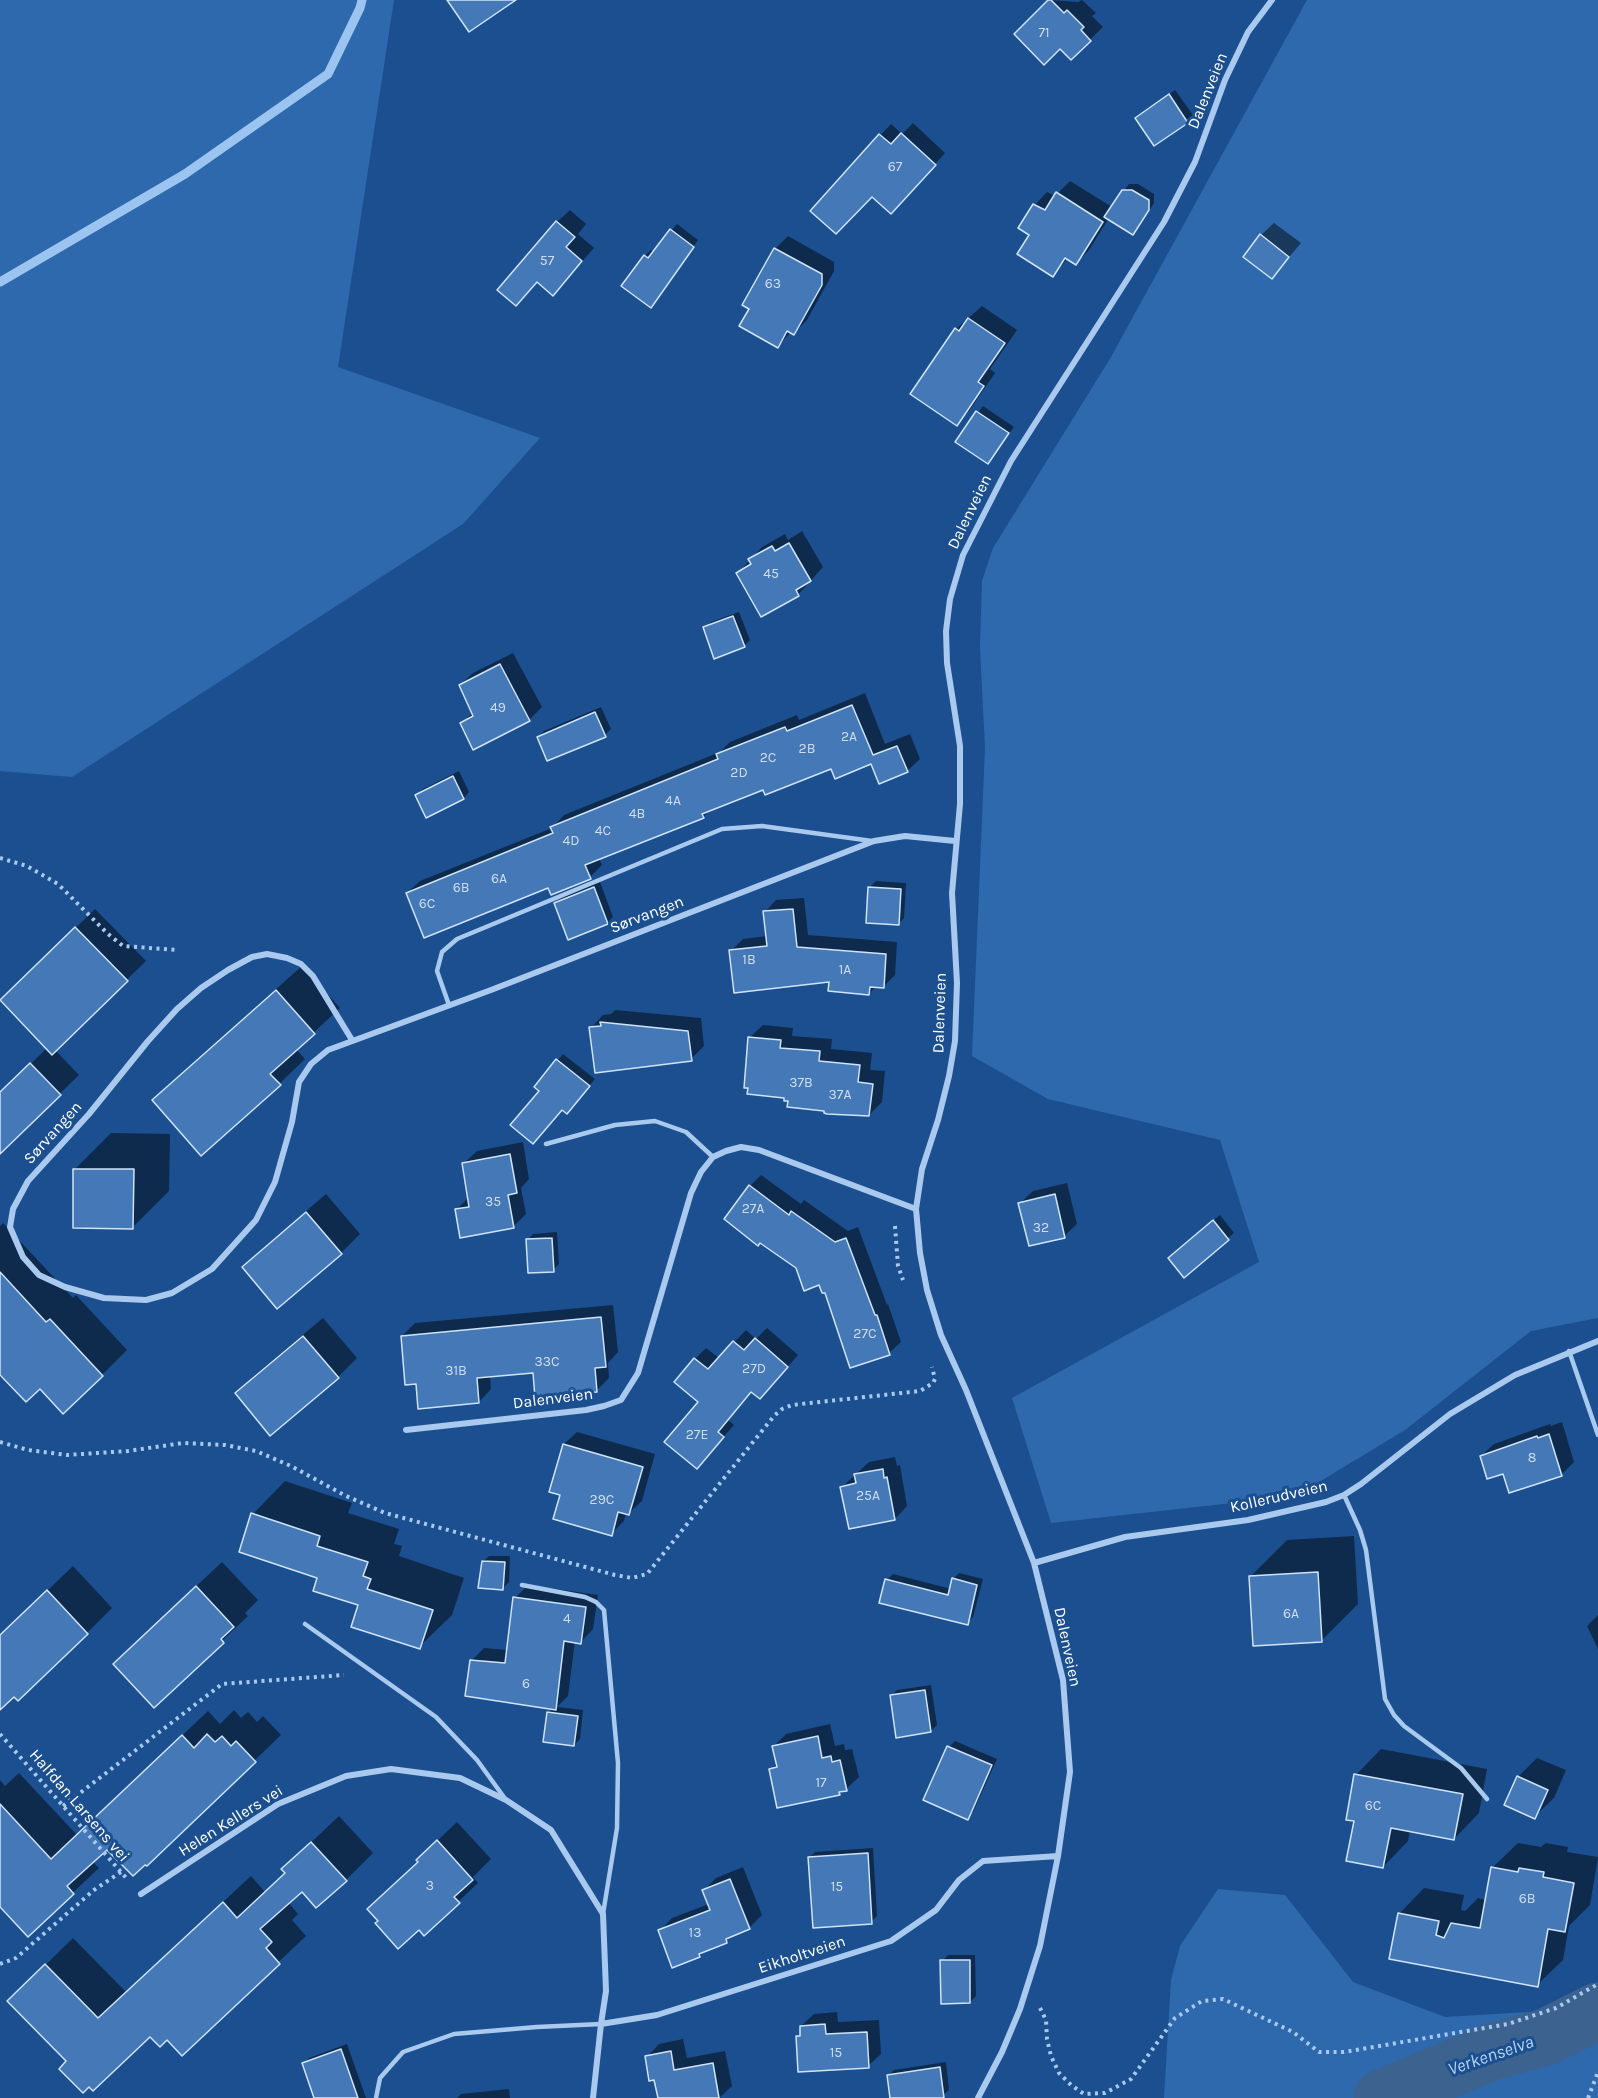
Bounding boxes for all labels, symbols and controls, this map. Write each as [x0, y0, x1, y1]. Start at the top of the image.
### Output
house number: 71 [1038, 25, 1050, 41]
street label: Dalenveien [1184, 50, 1232, 132]
house number: 67 [888, 159, 902, 175]
house number: 57 [540, 253, 554, 269]
house number: 63 [765, 276, 781, 292]
street label: Dalenveien [944, 472, 996, 552]
house number: 45 [763, 566, 779, 582]
house number: 49 [490, 700, 506, 716]
house number: 2A [841, 729, 857, 745]
house number: 2B [799, 741, 815, 757]
house number: 2C [760, 750, 776, 766]
house number: 2D [730, 765, 748, 781]
house number: 4A [665, 793, 681, 809]
house number: 4B [629, 806, 645, 822]
house number: 4C [595, 823, 611, 839]
house number: 4D [562, 833, 580, 849]
house number: 6A [491, 871, 507, 887]
house number: 6B [453, 880, 469, 896]
street label: Sørvangen [607, 892, 687, 938]
house number: 6C [419, 896, 435, 912]
house number: 1B [742, 952, 756, 968]
house number: 1A [839, 962, 851, 978]
street label: Dalenveien [929, 972, 951, 1054]
house number: 37B [789, 1075, 813, 1091]
house number: 37A [829, 1087, 851, 1103]
street label: Sørvangen [20, 1098, 86, 1168]
house number: 35 [485, 1194, 501, 1210]
house number: 27A [742, 1201, 764, 1217]
house number: 32 [1033, 1220, 1049, 1236]
house number: 27C [853, 1326, 877, 1342]
house number: 33C [534, 1354, 560, 1370]
house number: 27D [742, 1361, 766, 1377]
house number: 31B [445, 1363, 467, 1379]
street label: Dalenveien [512, 1385, 594, 1413]
house number: 27E [686, 1427, 708, 1443]
house number: 8 [1528, 1450, 1536, 1466]
street label: Kollerudveien [1228, 1476, 1330, 1518]
house number: 25A [856, 1488, 880, 1504]
house number: 29C [590, 1492, 614, 1508]
street label: Dalenveien [1049, 1606, 1085, 1688]
house number: 6A [1283, 1606, 1299, 1622]
house number: 4 [563, 1611, 571, 1627]
house number: 6 [522, 1676, 530, 1692]
street label: Halfdan Larsens vei [25, 1746, 133, 1866]
house number: 17 [815, 1775, 827, 1791]
street label: Helen Kellers vei [175, 1781, 287, 1861]
house number: 6C [1365, 1798, 1381, 1814]
house number: 3 [426, 1878, 434, 1894]
house number: 15 [831, 1879, 843, 1895]
house number: 6B [1519, 1891, 1535, 1907]
house number: 13 [689, 1925, 701, 1941]
street label: Eikholtveien [756, 1932, 848, 1978]
water label: Verkenselva [1445, 2031, 1537, 2081]
house number: 15 [830, 2045, 842, 2061]

